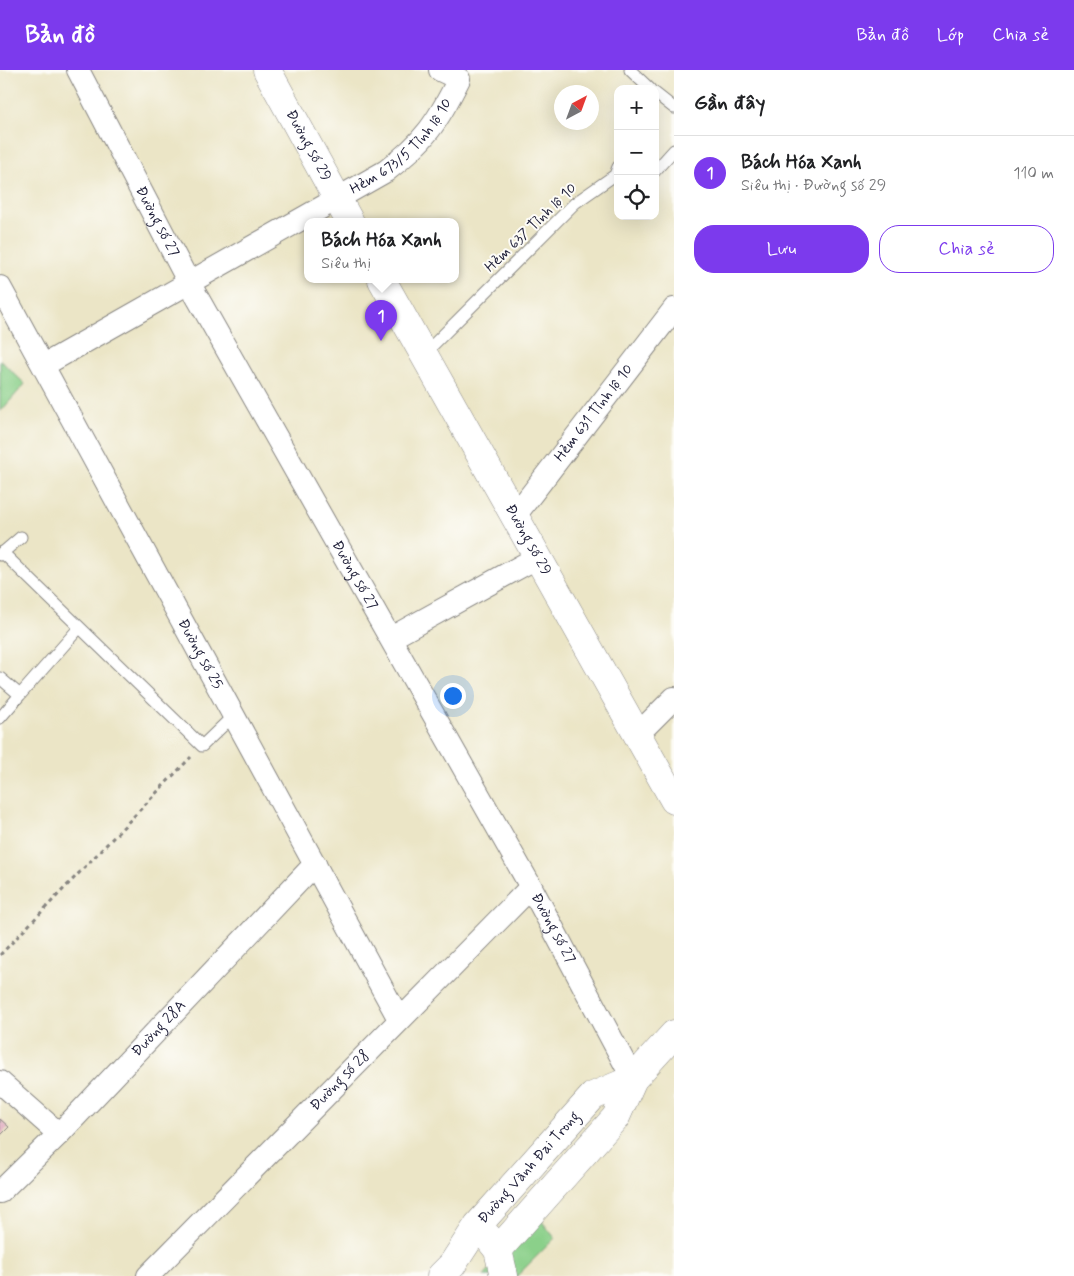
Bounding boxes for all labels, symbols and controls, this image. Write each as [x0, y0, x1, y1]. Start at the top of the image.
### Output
text: Bản đồ [25, 20, 95, 51]
text: Bản đồ [856, 23, 909, 47]
text: Lớp [937, 23, 964, 47]
text: Chia sẻ [992, 23, 1049, 47]
north arrow [554, 85, 599, 130]
map controls [614, 85, 659, 220]
button: + [614, 85, 659, 130]
text: Gần đây [694, 89, 765, 117]
street label: Hẻm 673/5 Tỉnh lộ 10 [346, 95, 457, 199]
street label: Đường số 29 [281, 106, 336, 185]
button: − [614, 130, 659, 175]
text: Bách Hóa Xanh [741, 150, 862, 175]
text: 1 [706, 163, 714, 184]
text: 110 m [1013, 163, 1054, 184]
button: locate [614, 175, 659, 220]
text: Siêu thị · Đường số 29 [741, 175, 886, 196]
street label: Hẻm 637 Tỉnh lộ 10 [481, 179, 581, 277]
street label: Đường số 27 [130, 183, 184, 261]
popup [304, 218, 459, 283]
button: Lưu [694, 225, 869, 273]
button: Chia sẻ [879, 225, 1054, 273]
text: Bách Hóa Xanh [321, 228, 442, 253]
text: Siêu thị [321, 253, 371, 274]
pin: 1 [365, 300, 397, 341]
street label: Hẻm 631 Tỉnh lộ 10 [550, 360, 638, 466]
street label: Đường số 29 [500, 501, 556, 579]
street label: Đường số 27 [327, 537, 382, 614]
street label: Đường số 25 [173, 615, 227, 693]
your location [440, 683, 466, 709]
street label: Đường số 27 [526, 890, 580, 967]
street label: Đường 28A [127, 996, 191, 1061]
street label: Đường số 28 [306, 1046, 375, 1115]
street label: Đường Vành Đai Trong [474, 1107, 585, 1228]

